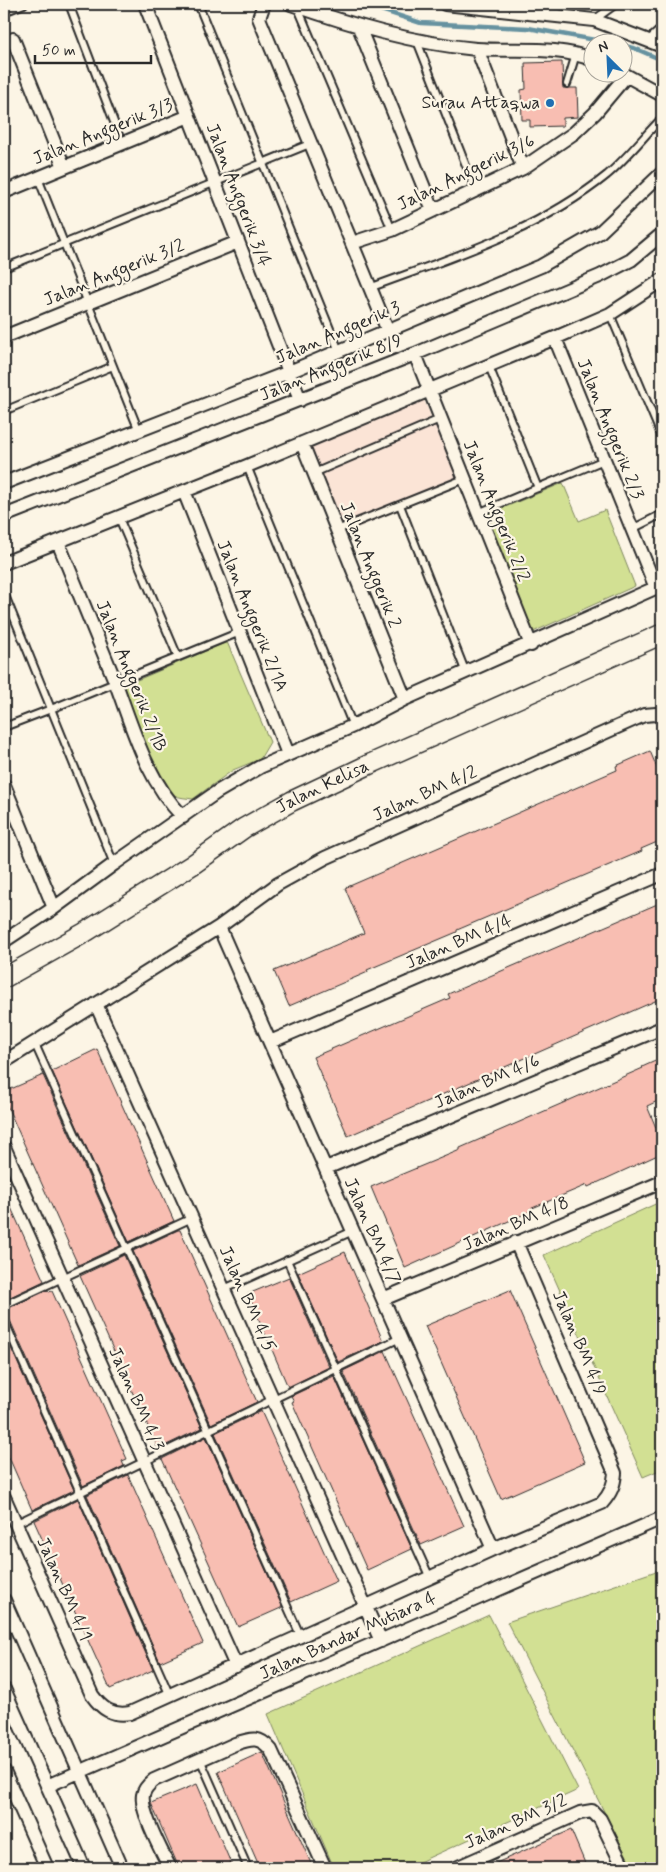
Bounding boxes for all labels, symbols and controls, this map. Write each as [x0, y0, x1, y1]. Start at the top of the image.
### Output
scale bar [35, 32, 151, 64]
north arrow [584, 32, 634, 82]
text: N [595, 37, 611, 57]
text: 50 m [42, 41, 76, 61]
place label: Surau Attaqwa [421, 91, 540, 115]
street label: Jalan Anggerik 3/3 [29, 93, 177, 173]
marker: Surau Attaqwa [544, 97, 556, 109]
street label: Jalan Anggerik 3/4 [198, 120, 276, 271]
street label: Jalan Anggerik 3/6 [393, 129, 540, 219]
street label: Jalan Anggerik 3/2 [40, 234, 189, 314]
street label: Jalan Anggerik 3 [272, 296, 405, 372]
street label: Jalan Anggerik 8/9 [256, 328, 407, 409]
street label: Jalan Anggerik 2/3 [569, 355, 649, 504]
street label: Jalan Anggerik 2/2 [455, 437, 535, 586]
street label: Jalan Anggerik 2 [332, 498, 406, 632]
street label: Jalan Anggerik 2/1A [209, 537, 293, 696]
street label: Jalan Anggerik 2/1B [88, 597, 172, 756]
street label: Jalan Kelisa [272, 754, 373, 820]
street label: Jalan BM 4/2 [369, 760, 481, 828]
street label: Jalan BM 4/4 [402, 909, 516, 975]
street label: Jalan BM 4/6 [431, 1049, 543, 1115]
street label: Jalan BM 4/7 [338, 1174, 406, 1288]
street label: Jalan BM 4/8 [459, 1191, 573, 1257]
street label: Jalan BM 4/5 [213, 1242, 281, 1356]
street label: Jalan BM 4/9 [546, 1287, 612, 1399]
street label: Jalan BM 4/3 [102, 1343, 170, 1455]
street label: Jalan BM 4/1 [30, 1533, 98, 1645]
street label: Jalan Bandar Mutiara 4 [256, 1586, 440, 1686]
street label: Jalan BM 3/2 [461, 1789, 571, 1855]

